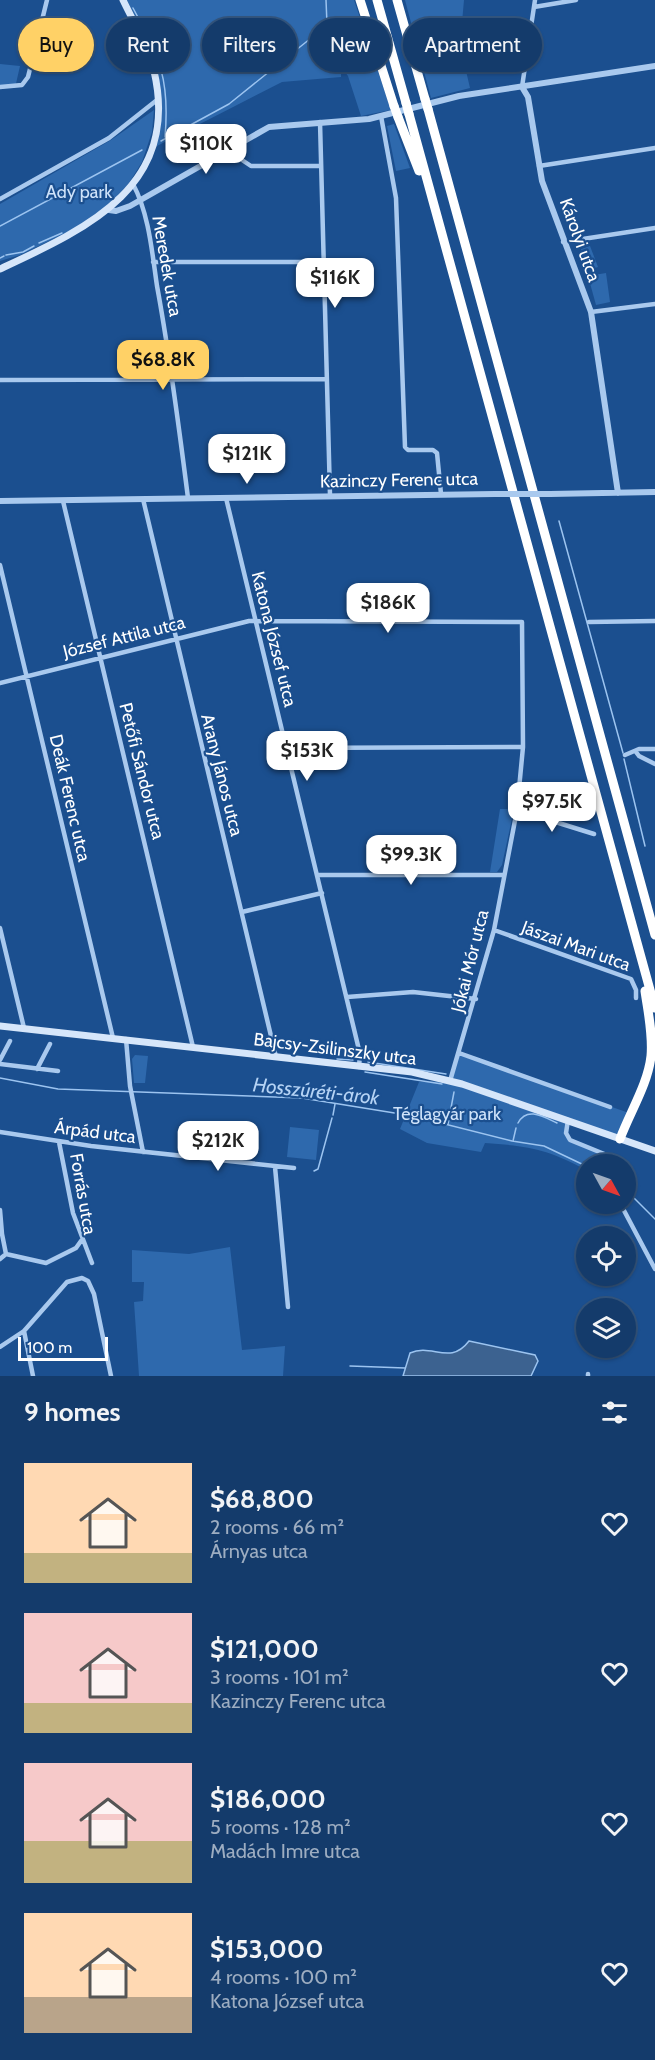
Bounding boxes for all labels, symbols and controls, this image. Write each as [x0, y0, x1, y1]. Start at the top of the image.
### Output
chip: Buy [18, 18, 94, 72]
chip: Rent [106, 18, 190, 72]
chip: Filters [202, 18, 297, 72]
chip: New [309, 18, 391, 72]
chip: Apartment [403, 18, 542, 72]
pin: $110K [164, 124, 248, 175]
text: $110K [179, 131, 233, 155]
park label: Ady park [46, 181, 113, 203]
street label: Károlyi utca [555, 195, 605, 285]
street label: Meredek utca [147, 214, 187, 318]
pin: $116K [293, 258, 377, 309]
text: $116K [310, 265, 360, 289]
pin: $68.8K [114, 340, 212, 391]
text: $68.8K [131, 347, 195, 371]
pin: $121K [205, 434, 289, 485]
text: $121K [222, 441, 272, 465]
street label: Kazinczy Ferenc utca [320, 468, 479, 492]
street label: Katona József utca [247, 569, 302, 709]
pin: $186K [346, 583, 430, 634]
text: $186K [361, 590, 415, 614]
street label: József Attila utca [60, 611, 188, 663]
street label: Petőfi Sándor utca [114, 700, 170, 842]
street label: Arany János utca [196, 712, 248, 839]
pin: $153K [265, 731, 349, 782]
street label: Deák Ferenc utca [45, 732, 95, 864]
text: $153K [280, 738, 334, 762]
pin: $97.5K [503, 782, 601, 833]
text: $97.5K [522, 789, 582, 813]
pin: $99.3K [362, 835, 460, 886]
text: $99.3K [380, 842, 442, 866]
street label: Jókai Mór utca [446, 907, 493, 1016]
street label: Jászai Mari utca [518, 916, 634, 976]
street label: Bajcsy-Zsilinszky utca [252, 1028, 418, 1070]
water label: Hosszúréti-árok [252, 1072, 382, 1110]
park label: Téglagyár park [393, 1103, 502, 1125]
street label: Árpád utca [53, 1116, 137, 1148]
pin: $212K [176, 1121, 260, 1172]
text: $212K [192, 1128, 244, 1152]
street label: Forrás utca [65, 1152, 101, 1237]
north arrow [576, 1154, 636, 1214]
map controls [576, 1154, 636, 1358]
button: locate [576, 1226, 636, 1286]
button: layers [576, 1298, 636, 1358]
scale bar [18, 1334, 108, 1362]
text: 100 m [27, 1338, 72, 1357]
text: 9 homes [24, 1396, 121, 1428]
icon: filters [598, 1396, 631, 1429]
text: $68,800 [210, 1483, 314, 1515]
icon: home [72, 1487, 144, 1559]
icon: heart [598, 1507, 631, 1540]
text: 2 rooms · 66 m² [210, 1515, 344, 1539]
text: Árnyas utca [210, 1539, 308, 1563]
text: $121,000 [210, 1633, 319, 1665]
icon: home [72, 1637, 144, 1709]
icon: heart [598, 1657, 631, 1690]
text: 3 rooms · 101 m² [210, 1665, 349, 1689]
text: Kazinczy Ferenc utca [210, 1689, 386, 1713]
text: $186,000 [210, 1783, 326, 1815]
icon: home [72, 1787, 144, 1859]
icon: heart [598, 1807, 631, 1840]
text: 5 rooms · 128 m² [210, 1815, 351, 1839]
text: Madách Imre utca [210, 1839, 360, 1863]
text: $153,000 [210, 1933, 324, 1965]
icon: home [72, 1937, 144, 2009]
icon: heart [598, 1957, 631, 1990]
text: 4 rooms · 100 m² [210, 1965, 357, 1989]
text: Katona József utca [210, 1989, 364, 2013]

